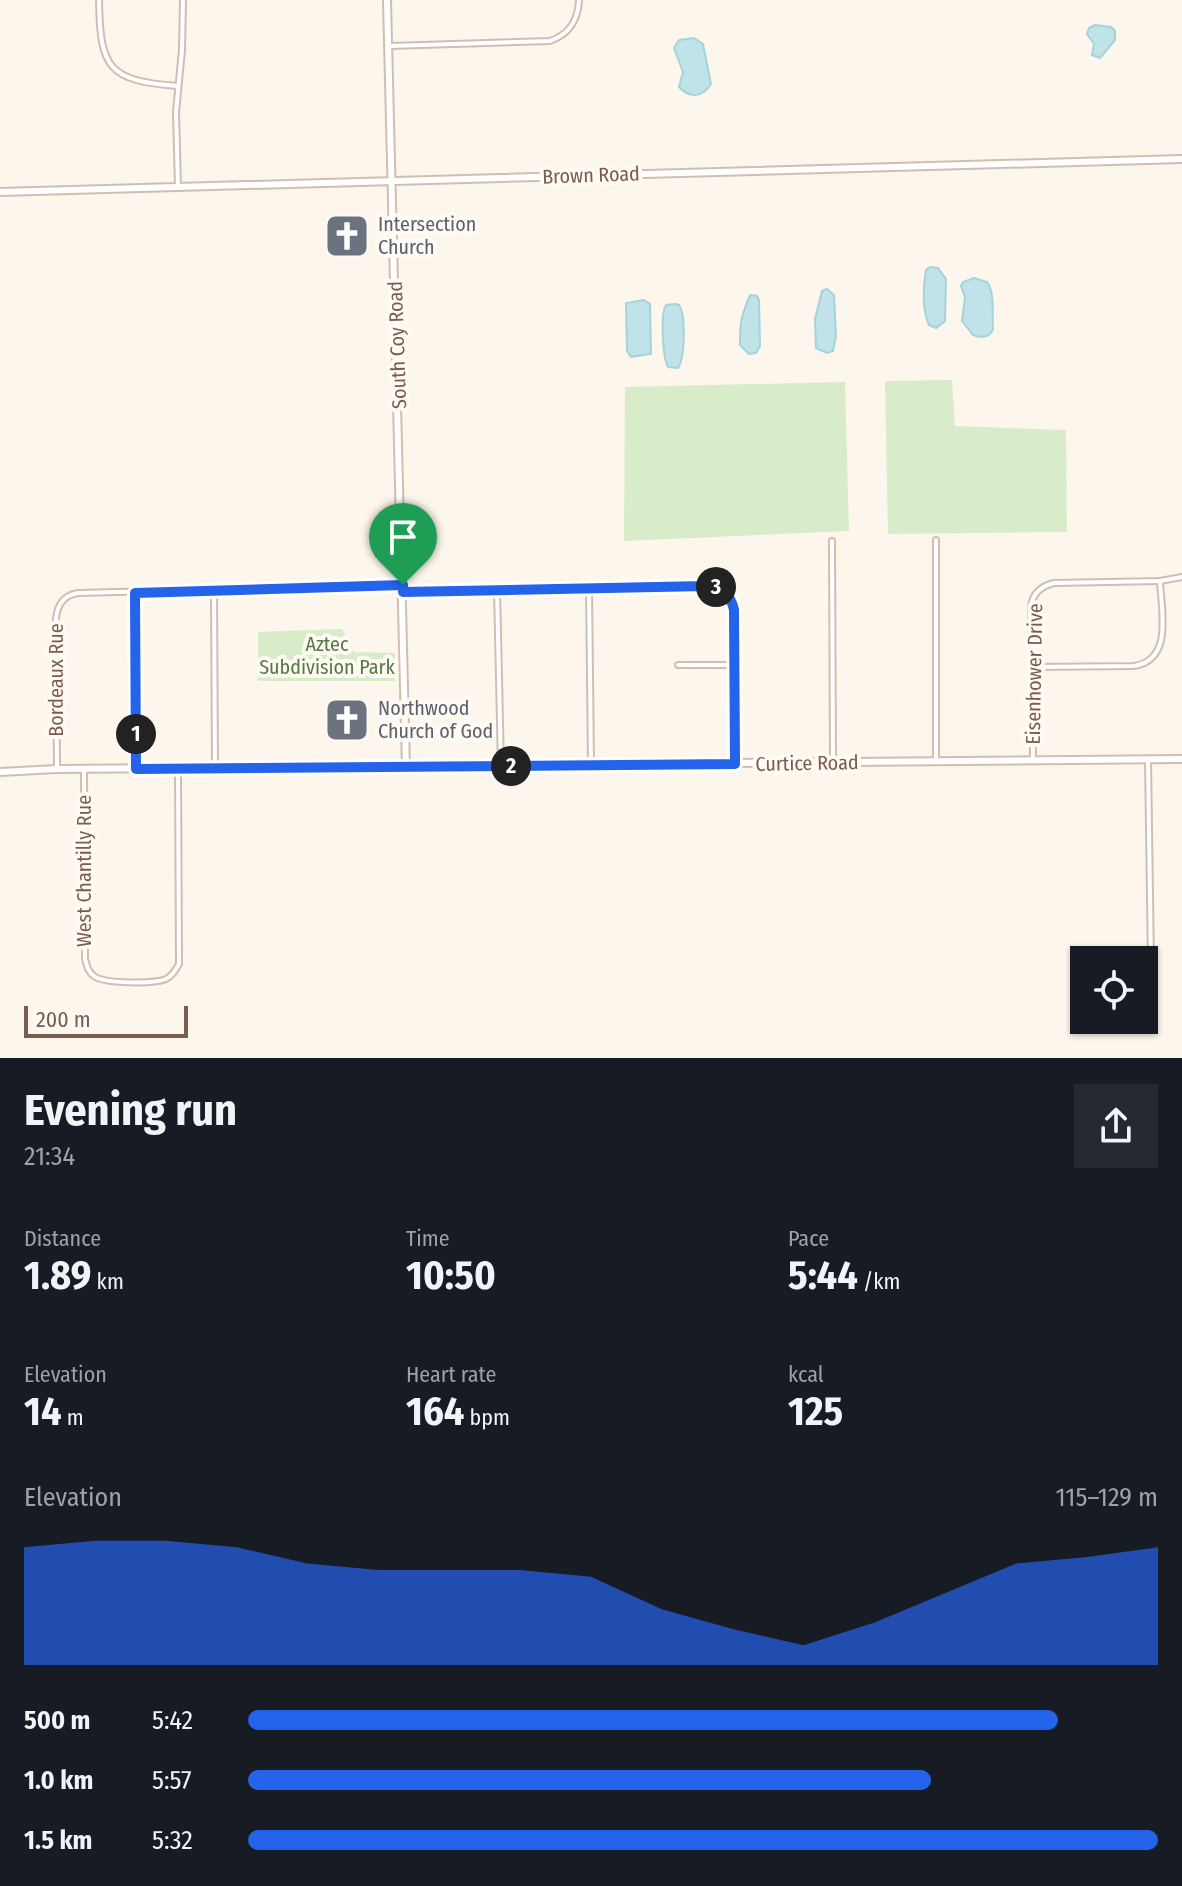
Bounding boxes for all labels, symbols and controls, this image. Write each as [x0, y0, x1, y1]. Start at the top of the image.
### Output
street label: Brown Road [542, 161, 640, 189]
church icon: Intersection Church [323, 212, 371, 260]
place label: Intersection Church [378, 212, 476, 259]
street label: South Coy Road [383, 281, 411, 409]
pin [369, 503, 437, 585]
icon: arrive [381, 515, 425, 559]
pin: 3 [696, 567, 736, 607]
text: 3 [711, 573, 721, 600]
street label: Eisenhower Drive [1021, 603, 1047, 745]
street label: Bordeaux Rue [44, 623, 68, 737]
park label: Aztec Subdivision Park [259, 632, 395, 679]
church icon: Northwood Church of God [323, 696, 371, 744]
place label: Northwood Church of God [378, 696, 493, 743]
pin: 1 [116, 714, 156, 754]
text: 1 [131, 720, 141, 747]
pin: 2 [491, 746, 531, 786]
street label: Curtice Road [755, 750, 859, 776]
text: 2 [506, 752, 516, 779]
street label: West Chantilly Rue [72, 795, 96, 947]
map controls [1070, 946, 1158, 1034]
button: locate [1070, 946, 1158, 1034]
scale bar [24, 1002, 188, 1038]
text: 200 m [36, 1006, 91, 1033]
text: Evening run [24, 1084, 237, 1137]
button: share [1074, 1084, 1158, 1168]
text: 21:34 [24, 1141, 75, 1172]
text: Distance [24, 1225, 101, 1252]
text: Time [406, 1225, 450, 1252]
text: Pace [788, 1225, 829, 1252]
text: 1.89 [24, 1252, 91, 1300]
text: 10:50 [406, 1252, 496, 1300]
text: 5:44 [788, 1252, 858, 1300]
text: km [91, 1268, 124, 1295]
text: /km [858, 1268, 900, 1295]
text: Elevation [24, 1361, 107, 1388]
text: Heart rate [406, 1361, 496, 1388]
text: kcal [788, 1361, 824, 1388]
text: 14 [24, 1388, 61, 1436]
text: 164 [406, 1388, 464, 1436]
text: 125 [788, 1388, 843, 1436]
text: m [61, 1404, 84, 1431]
text: bpm [464, 1404, 510, 1431]
text: Elevation [24, 1482, 122, 1513]
text: 115–129 m [1055, 1482, 1158, 1513]
text: 500 m [24, 1705, 90, 1736]
text: 5:42 [152, 1705, 193, 1736]
text: 1.0 km [24, 1765, 93, 1796]
text: 5:57 [152, 1765, 191, 1796]
text: 1.5 km [24, 1825, 92, 1856]
text: 5:32 [152, 1825, 193, 1856]

